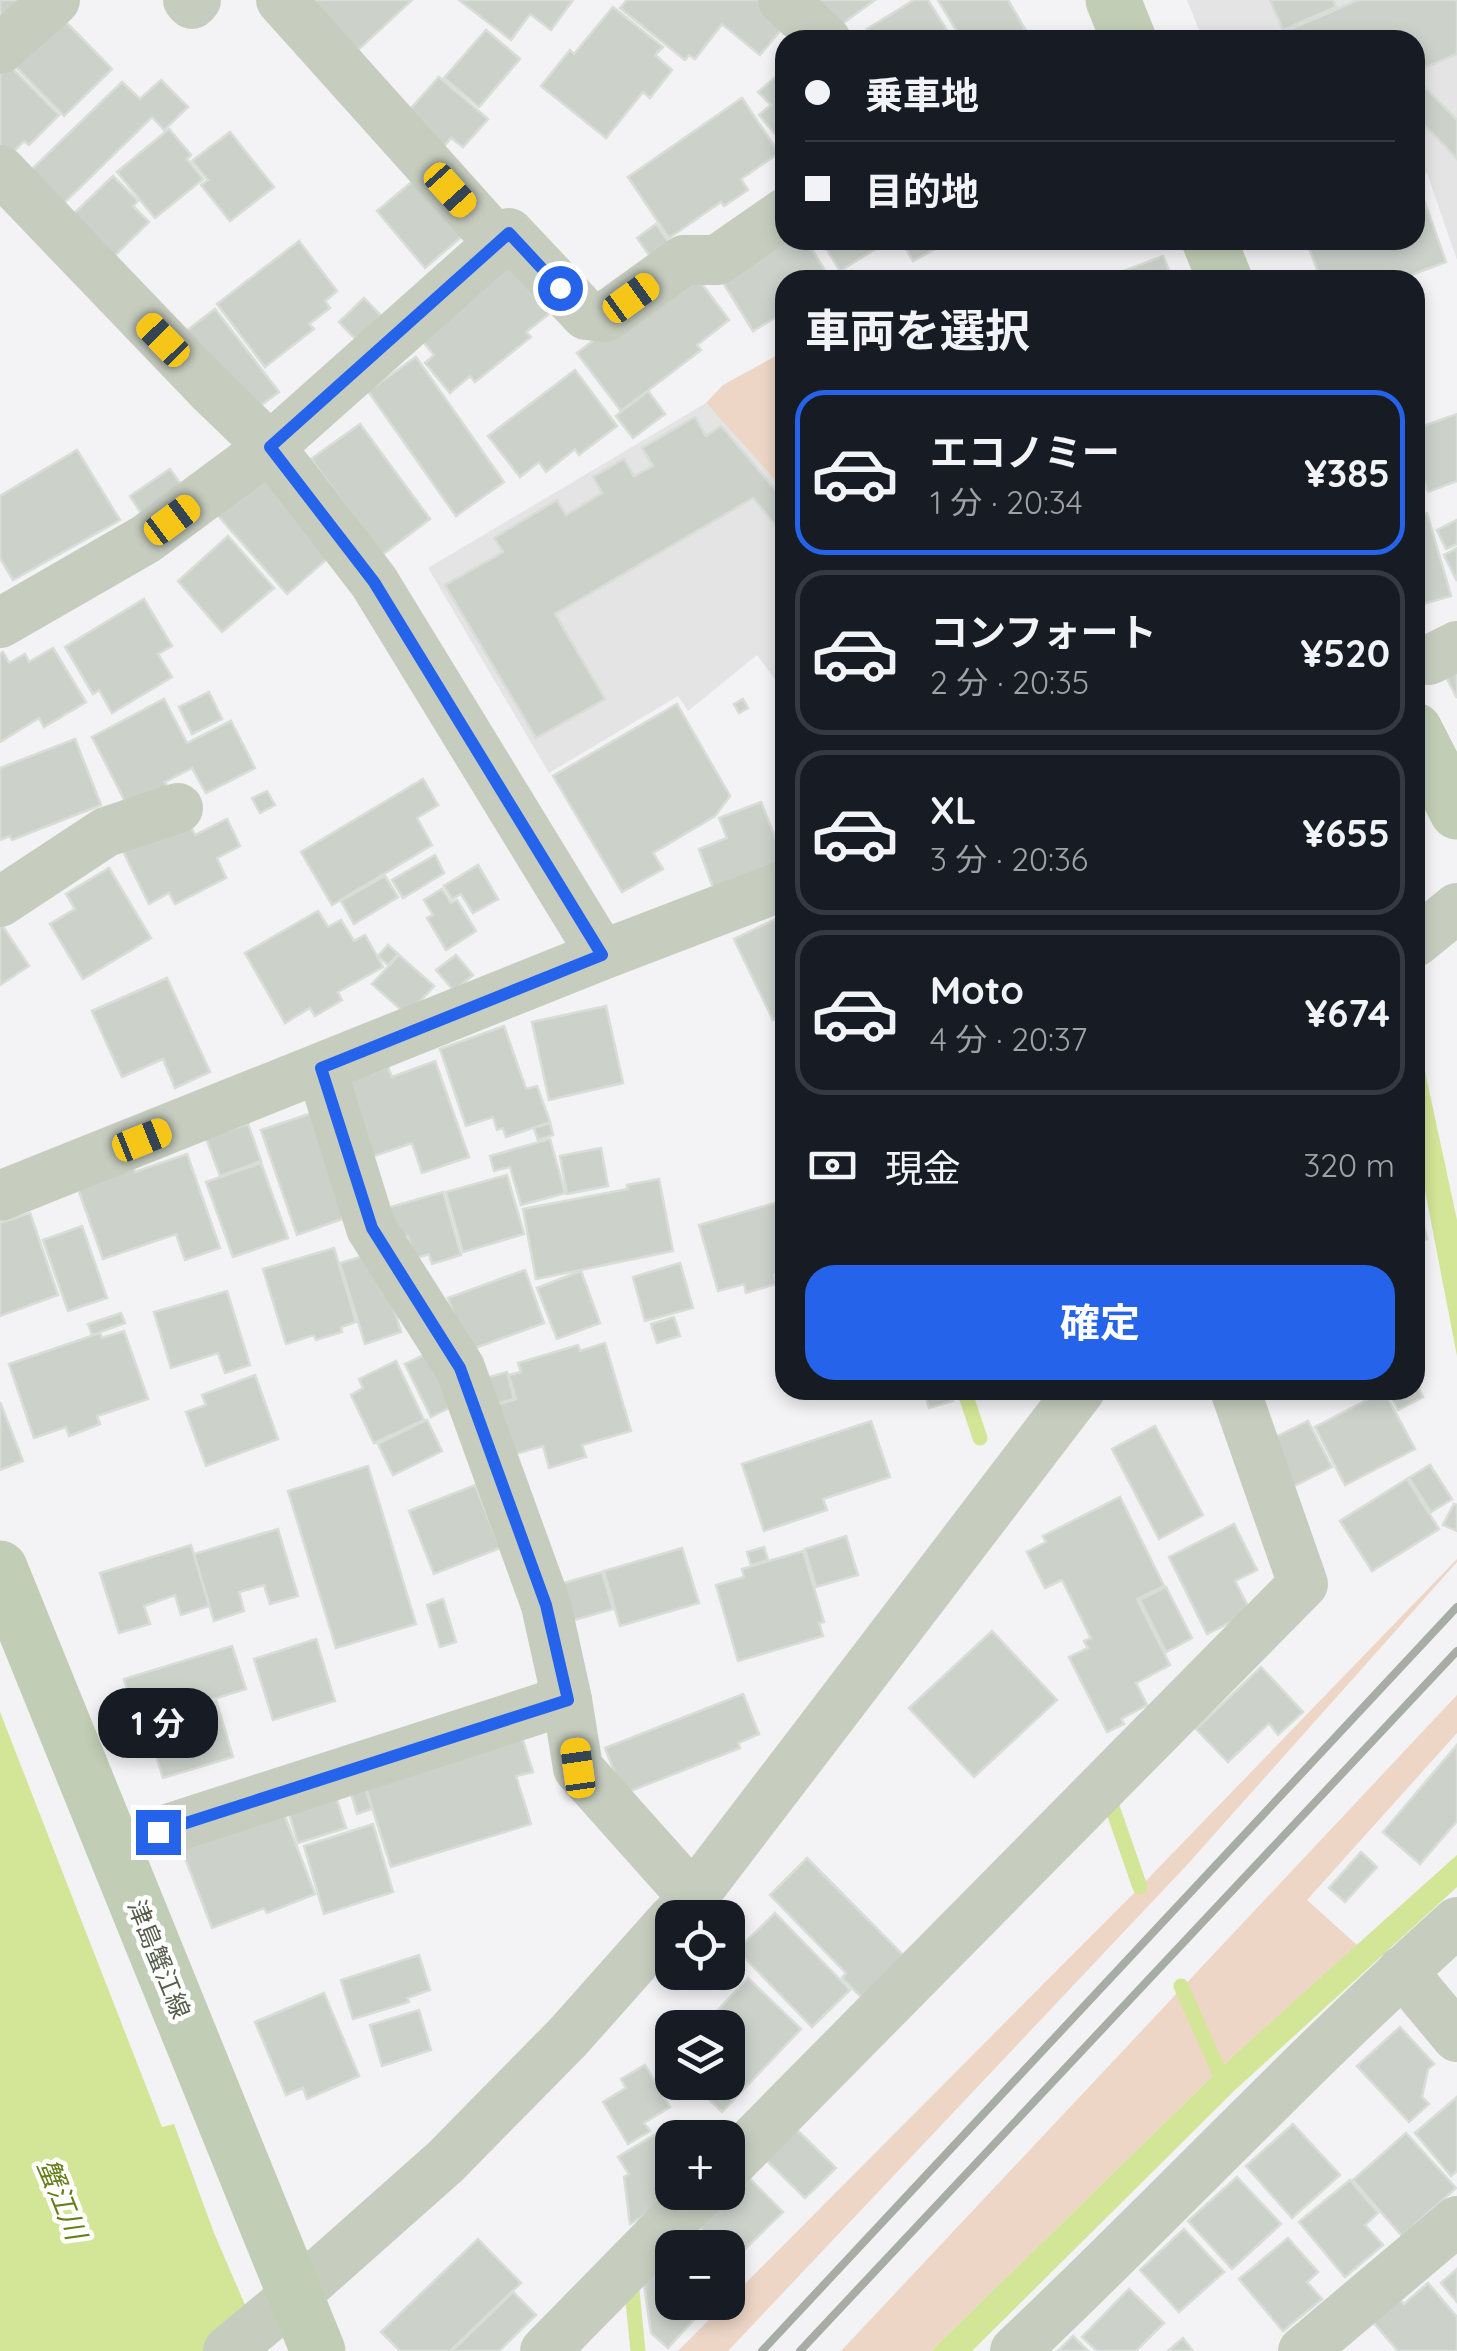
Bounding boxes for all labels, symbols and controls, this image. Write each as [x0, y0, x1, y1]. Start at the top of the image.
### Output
text: 乗車地 [865, 71, 979, 119]
car [419, 158, 481, 222]
text: 目的地 [865, 167, 979, 215]
route start [538, 266, 583, 311]
car [598, 268, 664, 328]
text: 車両を選択 [805, 302, 1030, 358]
car [131, 308, 195, 372]
icon: car [810, 428, 900, 518]
text: エコノミー [930, 428, 1120, 476]
text: ¥385 [1304, 449, 1390, 497]
text: 1 分 · 20:34 [930, 482, 1083, 522]
car [139, 490, 205, 550]
icon: car [810, 608, 900, 698]
text: コンフォート [930, 608, 1157, 656]
text: ¥520 [1301, 629, 1390, 677]
text: 2 分 · 20:35 [930, 662, 1089, 702]
text: XL [930, 786, 976, 834]
icon: car [810, 788, 900, 878]
text: ¥655 [1303, 809, 1390, 857]
text: 3 分 · 20:36 [930, 839, 1088, 879]
text: Moto [930, 966, 1024, 1014]
icon: car [810, 968, 900, 1058]
text: ¥674 [1305, 989, 1390, 1037]
text: 4 分 · 20:37 [930, 1019, 1087, 1059]
car [109, 1115, 175, 1165]
icon: cash [805, 1138, 860, 1193]
text: 現金 [885, 1144, 961, 1192]
text: 320 m [1304, 1145, 1395, 1185]
button: 確定 [805, 1265, 1395, 1380]
callout: 1 分 [98, 1687, 218, 1757]
text: 1 分 [131, 1703, 185, 1743]
car [559, 1736, 597, 1800]
route end [136, 1810, 181, 1855]
street label: 津島蟹江線 [122, 1895, 197, 2023]
map controls [655, 1900, 745, 2320]
button: locate [655, 1900, 745, 1990]
button: layers [655, 2010, 745, 2100]
button: + [655, 2120, 745, 2210]
water label: 蟹江川 [31, 2153, 96, 2247]
button: − [655, 2230, 745, 2320]

